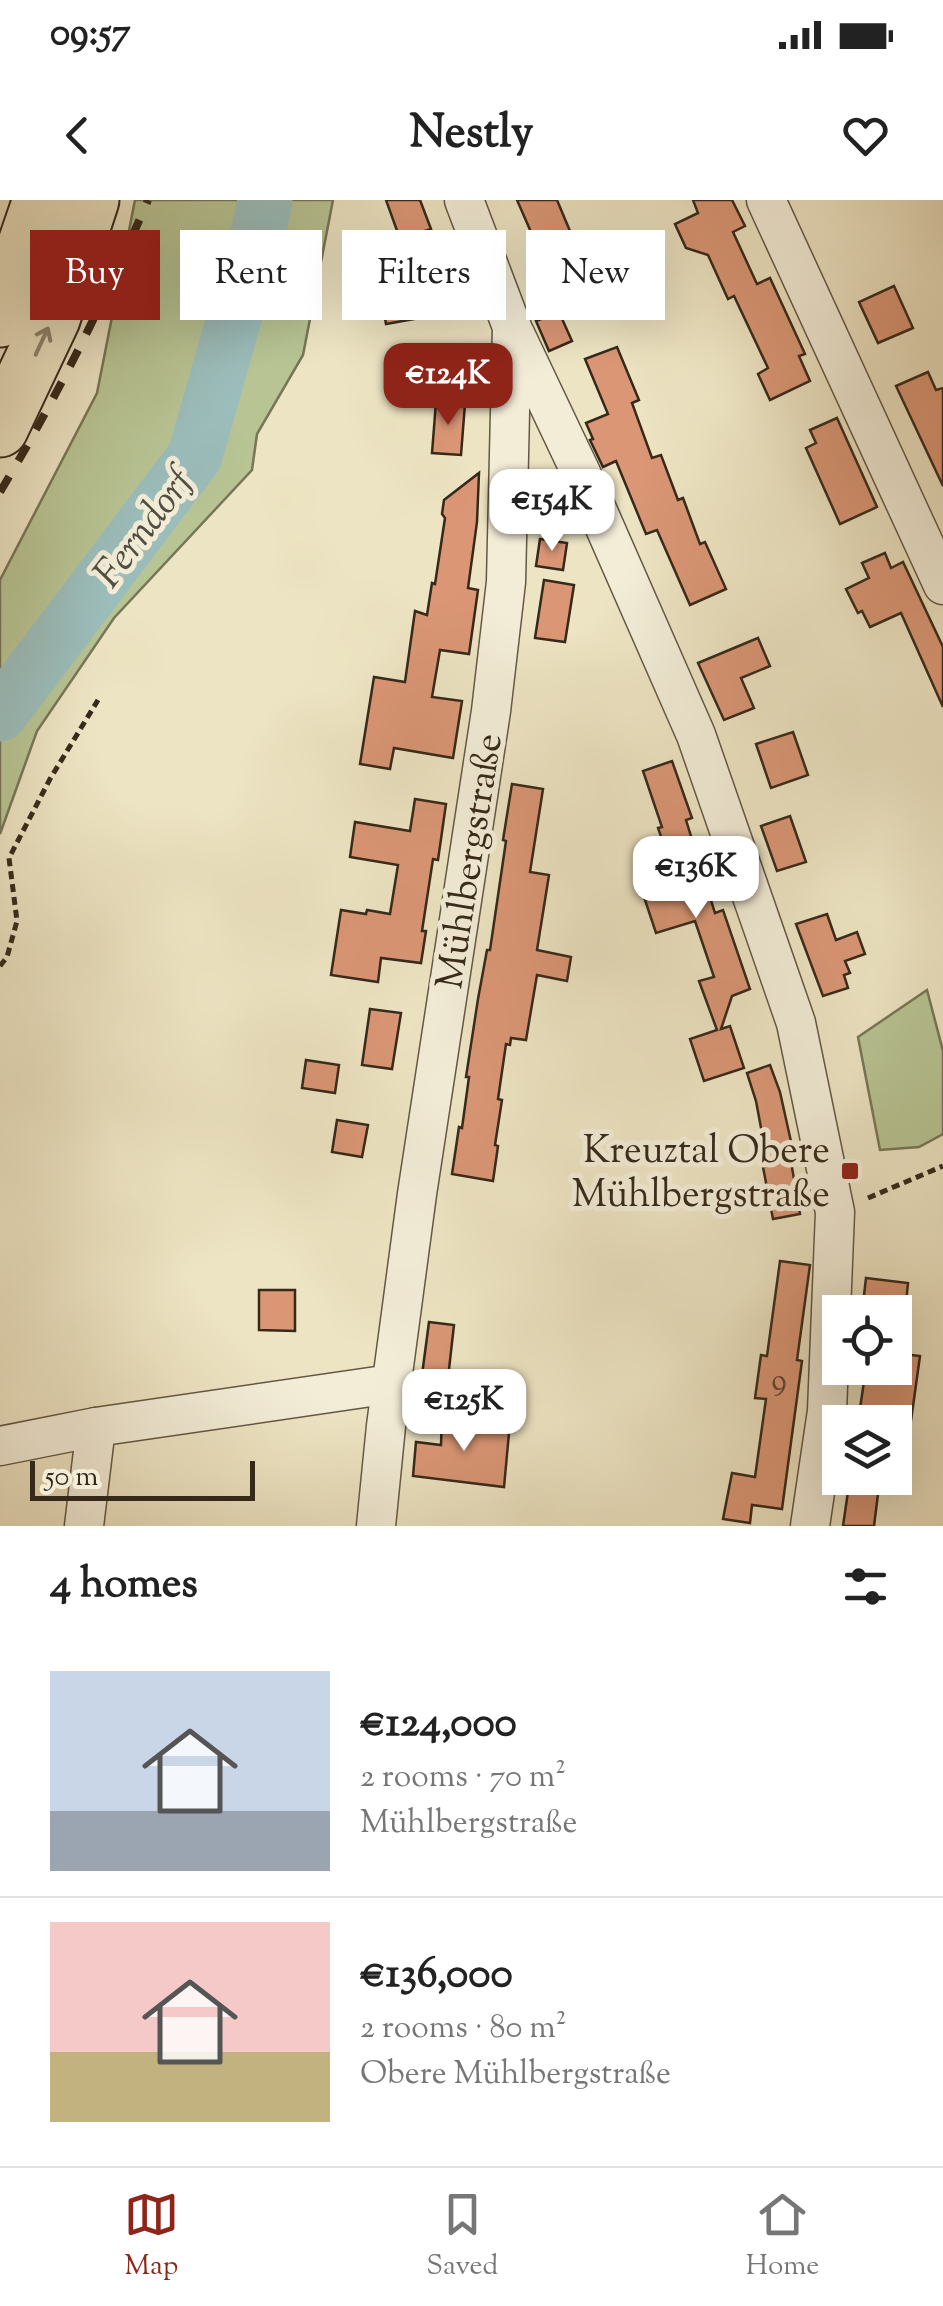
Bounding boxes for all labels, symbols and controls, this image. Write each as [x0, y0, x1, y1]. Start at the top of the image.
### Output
text: 09:57 [50, 8, 130, 62]
text: Nestly [410, 103, 533, 168]
icon: back [50, 108, 105, 163]
icon: heart [838, 108, 893, 163]
chip: Buy [30, 230, 160, 320]
chip: Rent [180, 230, 322, 320]
chip: Filters [342, 230, 506, 320]
chip: New [526, 230, 665, 320]
one-way arrow [33, 327, 52, 357]
pin: €124K [378, 343, 518, 428]
text: €124K [406, 352, 490, 398]
water label: Ferndorf [82, 455, 212, 601]
pin: €154K [482, 469, 622, 554]
text: €154K [512, 478, 592, 524]
street label: Mühlbergstraße [425, 730, 519, 993]
pin: €136K [626, 836, 766, 921]
text: €136K [655, 845, 737, 891]
place label: Kreuztal Obere Mühlbergstraße [572, 1126, 830, 1224]
marker: Kreuztal Obere Mühlbergstraße [839, 1160, 861, 1182]
map controls [822, 1295, 912, 1495]
button: locate [822, 1295, 912, 1385]
house number: 9 [771, 1359, 787, 1405]
pin: €125K [394, 1369, 534, 1454]
text: €125K [424, 1378, 504, 1424]
button: layers [822, 1405, 912, 1495]
scale bar [30, 1456, 255, 1500]
text: 50 m [45, 1458, 99, 1498]
text: 4 homes [50, 1556, 198, 1616]
icon: filters [838, 1559, 893, 1614]
text: €124,000 [360, 1695, 517, 1755]
icon: home [130, 1711, 250, 1831]
text: 2 rooms · 70 m² [360, 1755, 566, 1801]
text: Mühlbergstraße [360, 1801, 577, 1847]
text: €136,000 [360, 1946, 513, 2006]
icon: home [130, 1962, 250, 2082]
text: 2 rooms · 80 m² [360, 2006, 567, 2052]
text: Obere Mühlbergstraße [360, 2052, 671, 2098]
tab: Map [124, 2187, 179, 2287]
tab: Saved [426, 2187, 498, 2287]
tab: Home [746, 2187, 819, 2287]

